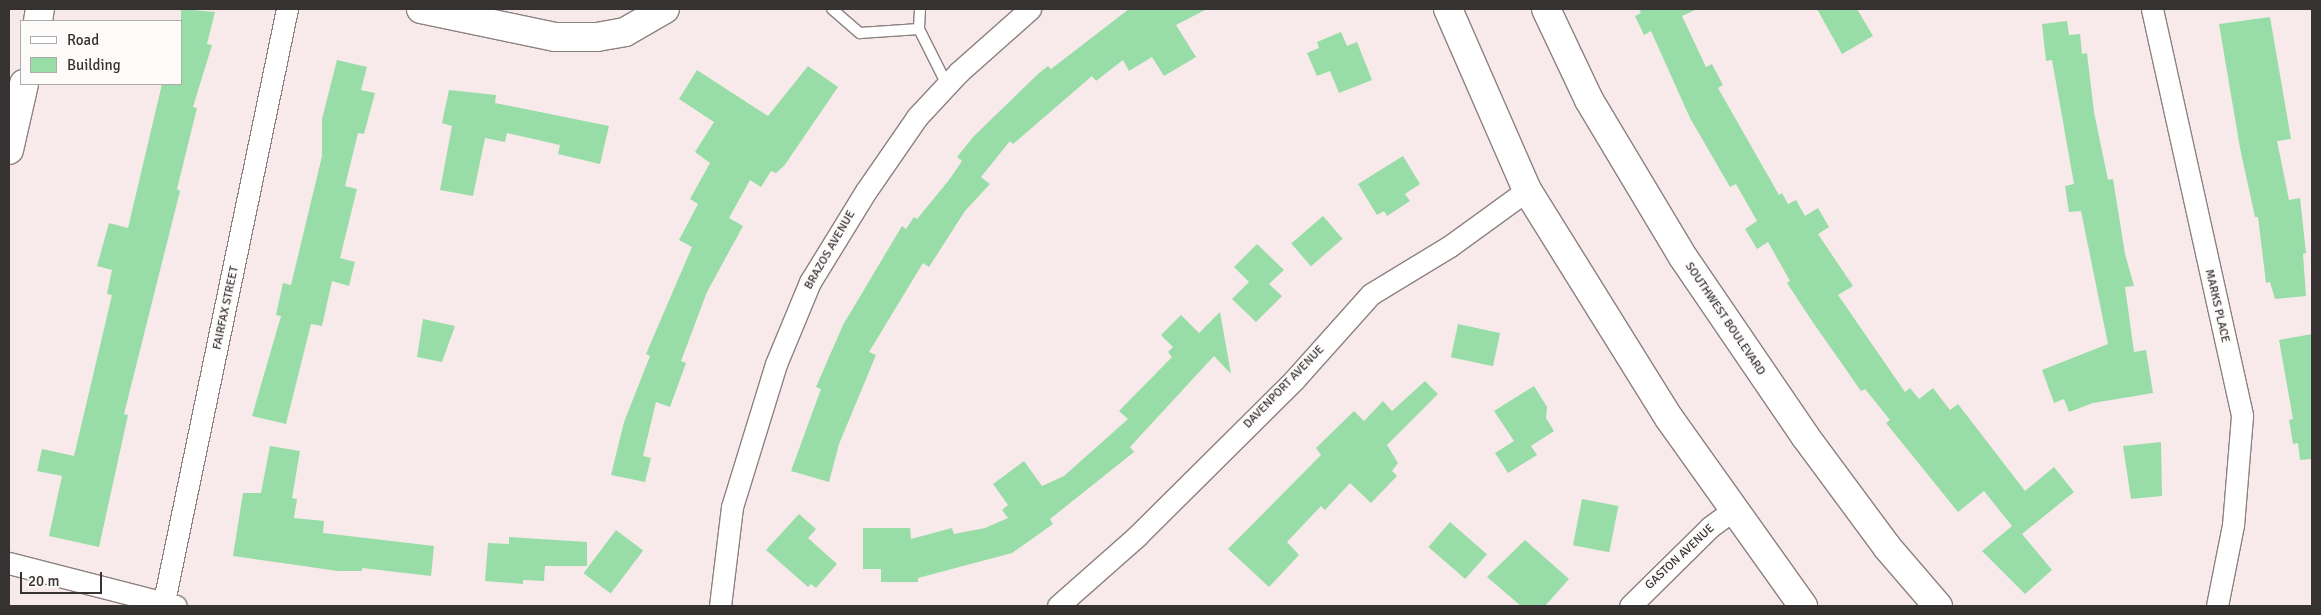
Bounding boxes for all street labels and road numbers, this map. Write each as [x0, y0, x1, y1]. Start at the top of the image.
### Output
street label: BRAZOS AVENUE [802, 208, 858, 292]
street label: SOUTHWEST BOULEVARD [1682, 260, 1768, 378]
street label: FAIRFAX STREET [210, 265, 242, 351]
street label: MARKS PLACE [2202, 268, 2232, 344]
street label: DAVENPORT AVENUE [1241, 342, 1327, 432]
street label: GASTON AVENUE [1643, 521, 1717, 593]

